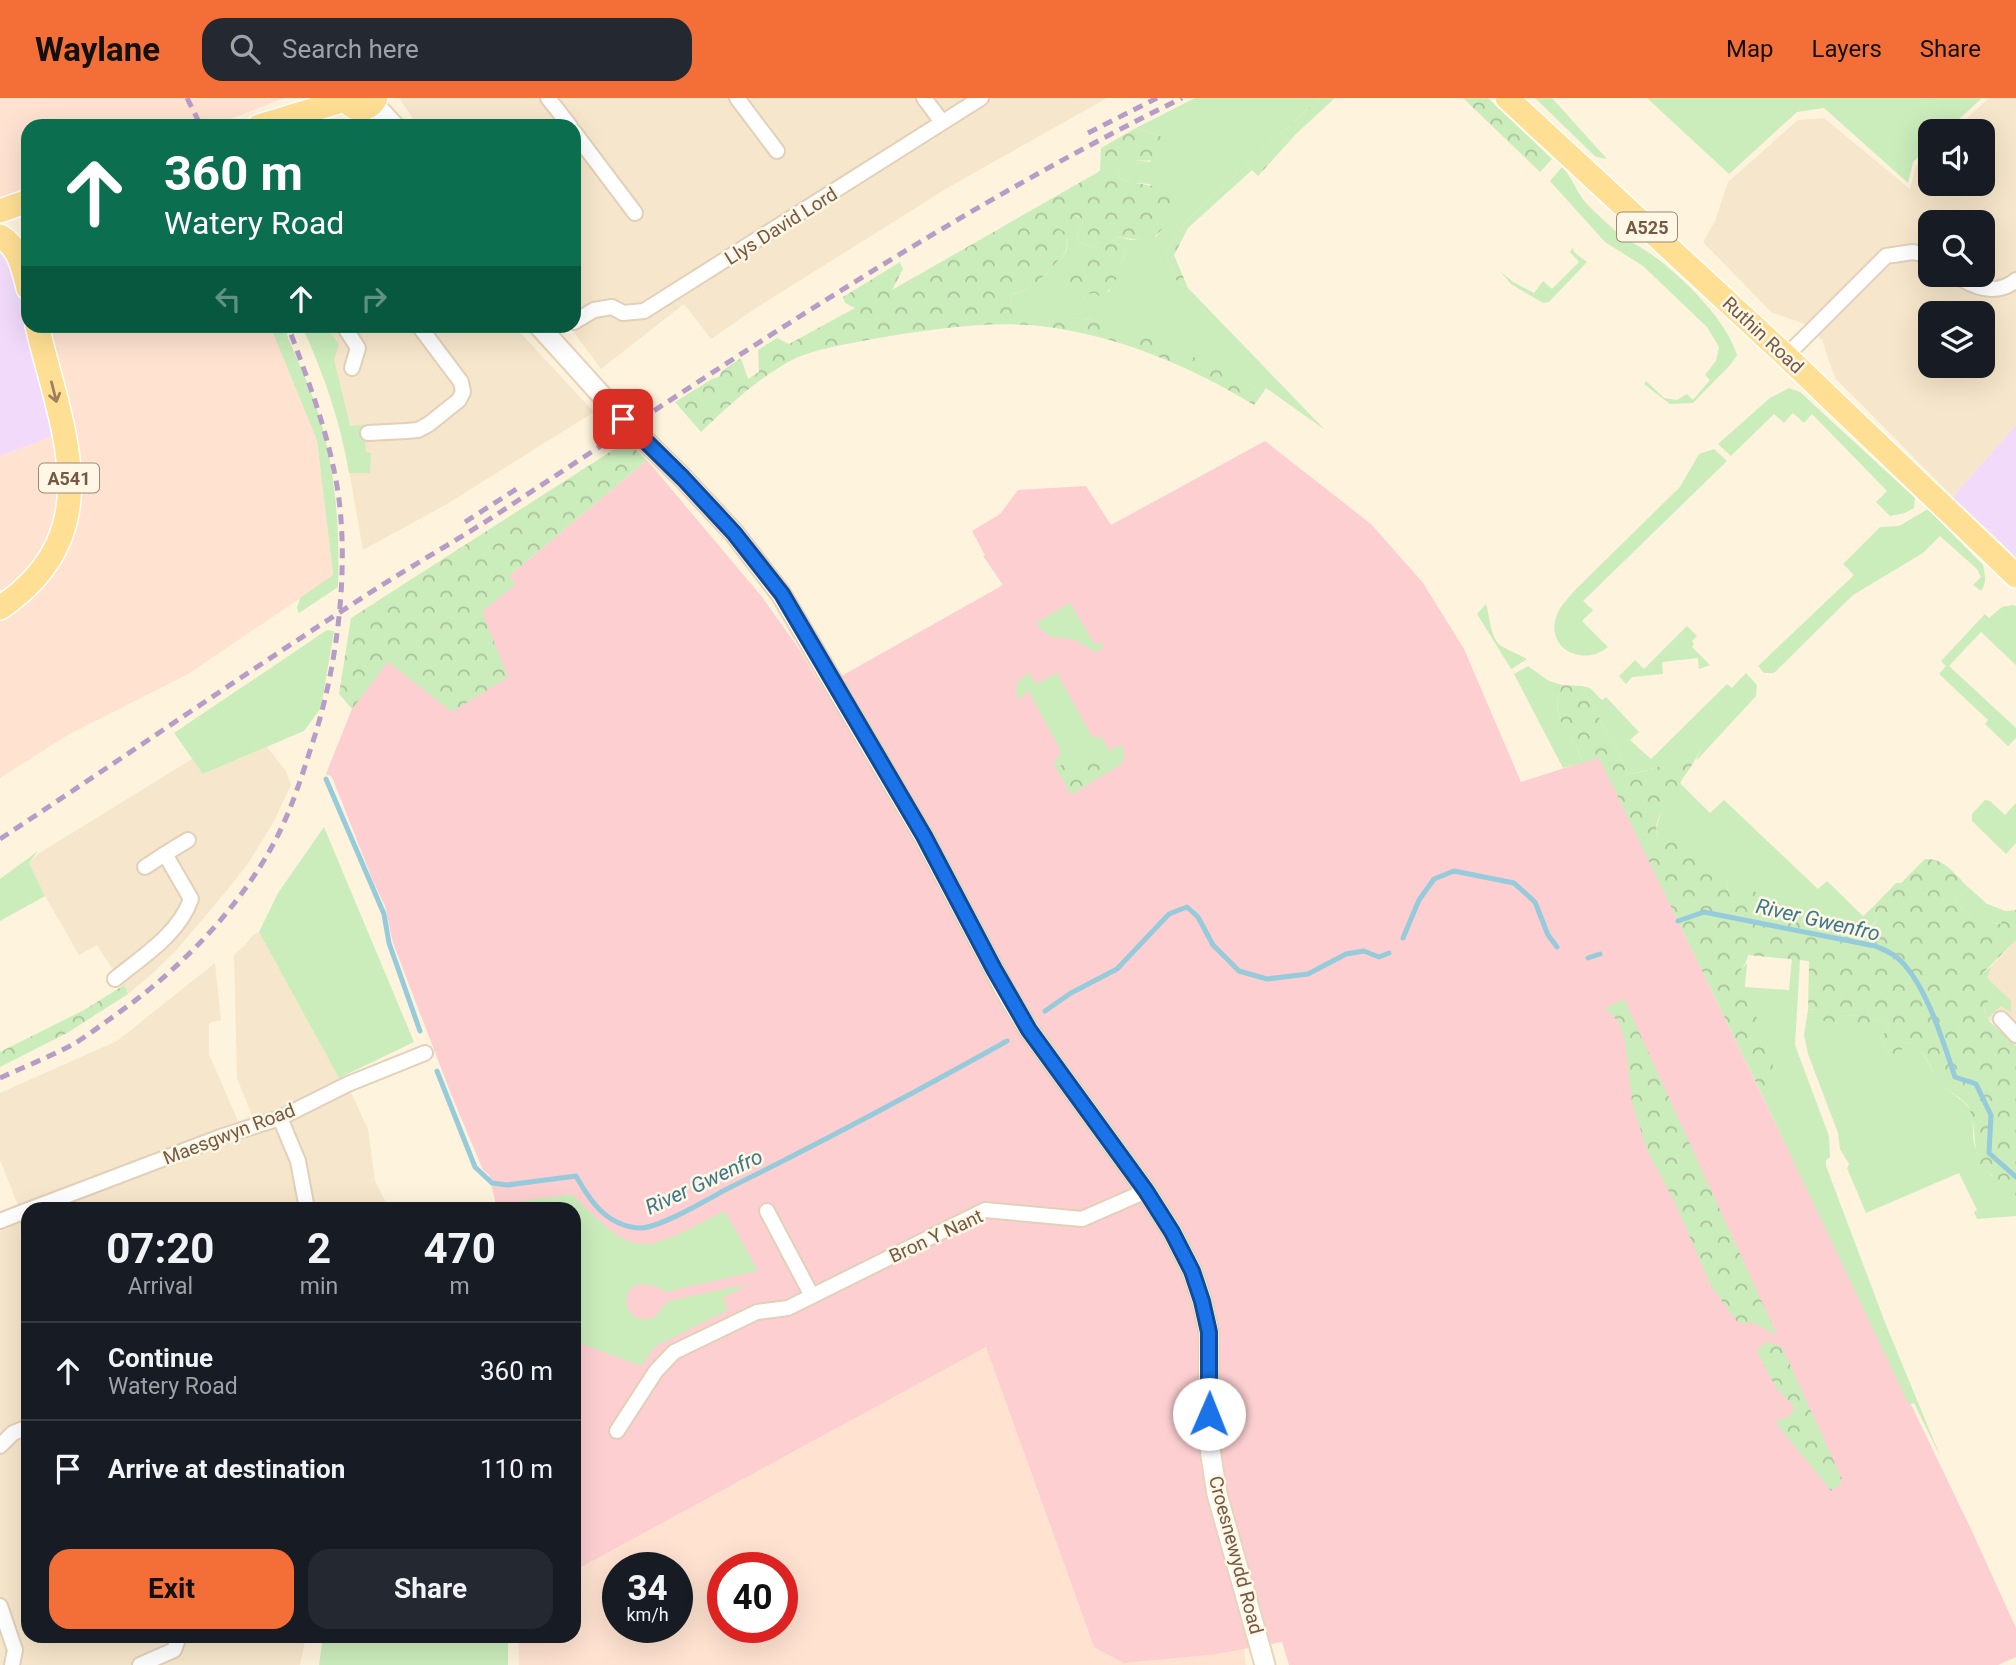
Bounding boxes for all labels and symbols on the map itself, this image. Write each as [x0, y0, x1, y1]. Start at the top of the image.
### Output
street label: Llys David Lord [720, 182, 842, 270]
road number: A525 [1617, 212, 1677, 242]
street label: Ruthin Road [1718, 292, 1808, 378]
one-way arrow [48, 380, 61, 403]
pin [593, 389, 653, 449]
road number: A541 [39, 464, 99, 492]
water label: River Gwenfro [1754, 894, 1882, 946]
street label: Maesgwyn Road [160, 1098, 298, 1170]
water label: River Gwenfro [642, 1144, 766, 1220]
street label: Bron Y Nant [885, 1204, 987, 1268]
position arrow [1172, 1377, 1246, 1451]
street label: Croesnewydd Road [1204, 1473, 1268, 1637]
speed limit sign: 40 [707, 1552, 798, 1643]

